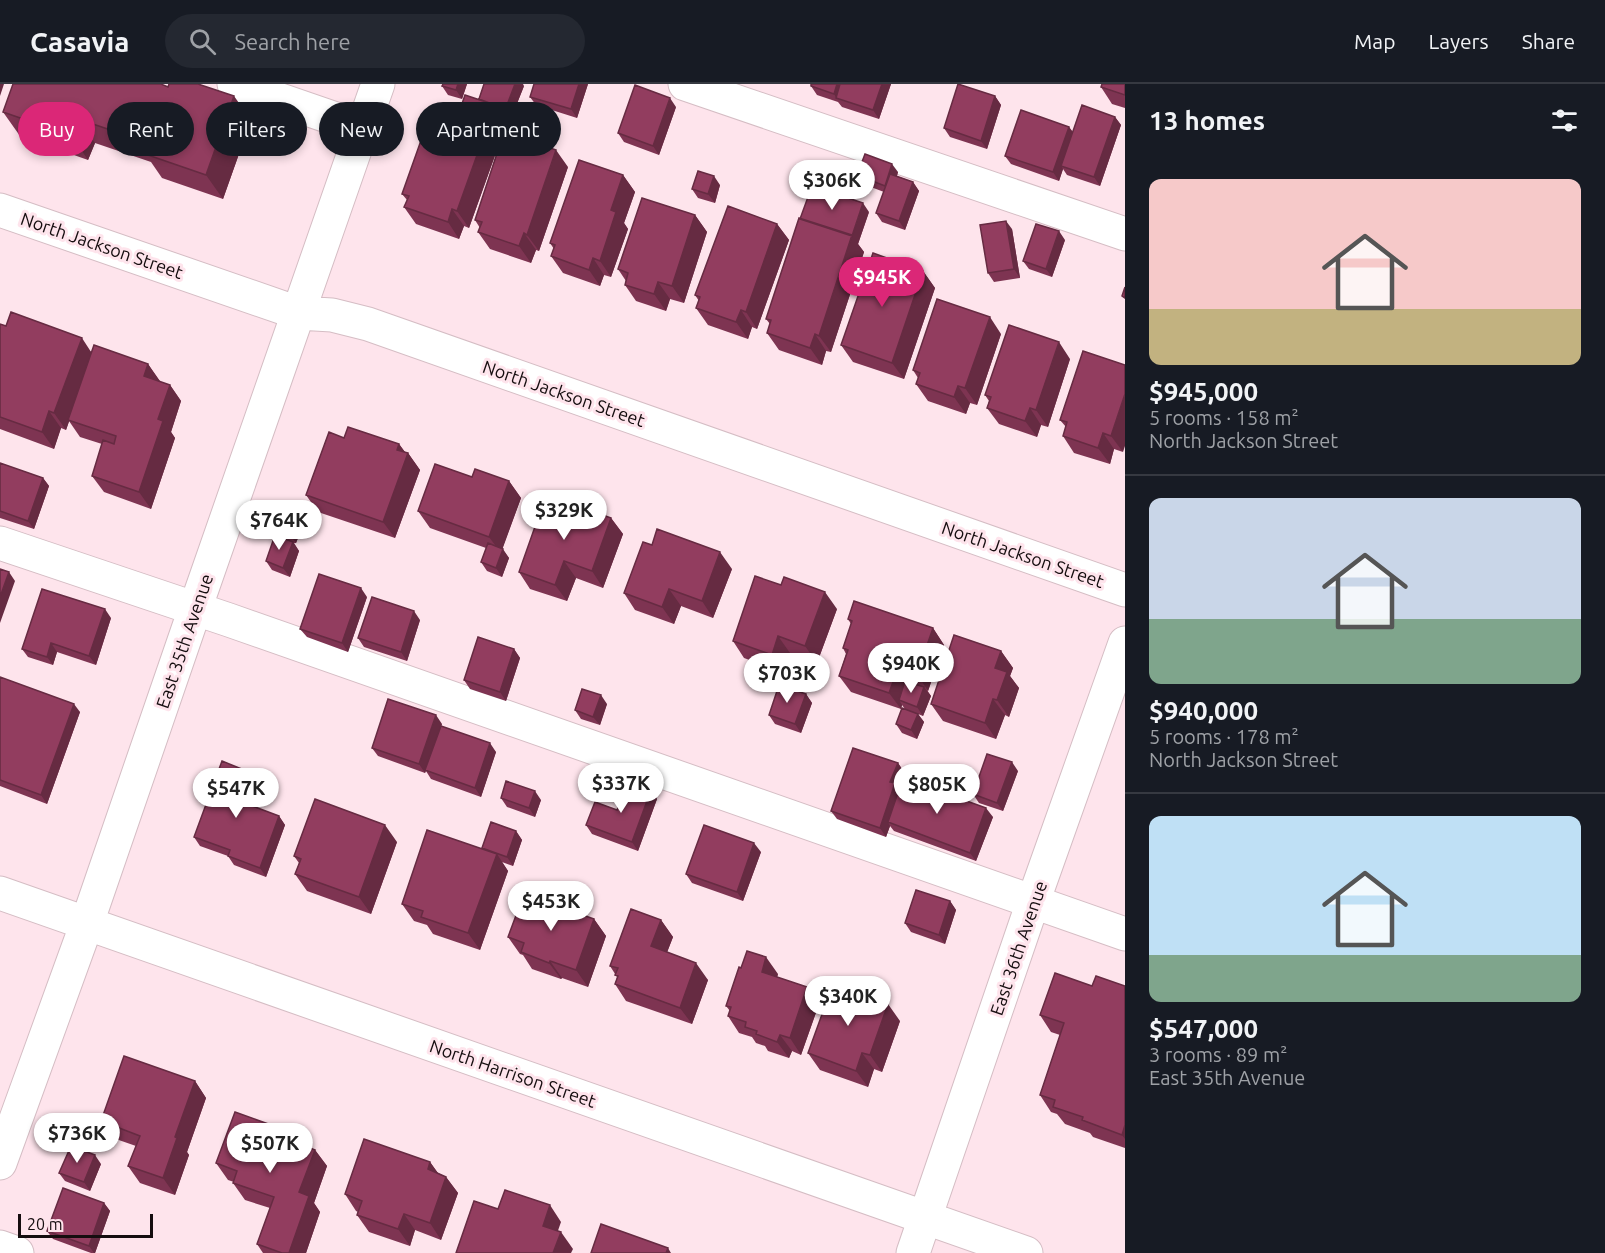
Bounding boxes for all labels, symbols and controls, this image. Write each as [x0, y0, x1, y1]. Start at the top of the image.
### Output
search box [165, 14, 585, 68]
icon: search [186, 25, 219, 58]
text: Casavia [30, 26, 129, 57]
text: Search here [234, 29, 351, 54]
text: Map [1354, 29, 1395, 53]
text: Layers [1428, 29, 1489, 53]
text: Share [1522, 29, 1575, 53]
chip: Buy [18, 102, 95, 156]
chip: Rent [107, 102, 194, 156]
chip: Filters [206, 102, 307, 156]
chip: New [319, 102, 404, 156]
chip: Apartment [416, 102, 561, 156]
icon: filters [1548, 104, 1581, 137]
text: 13 homes [1149, 106, 1265, 135]
pin: $306K [790, 160, 874, 211]
text: $306K [803, 168, 861, 191]
street label: North Jackson Street [18, 208, 186, 282]
icon: home [1311, 218, 1419, 326]
pin: $945K [840, 257, 924, 308]
text: $945K [853, 265, 911, 288]
street label: North Jackson Street [480, 356, 648, 430]
text: $945,000 [1149, 377, 1258, 406]
text: 5 rooms · 158 m² [1149, 406, 1299, 429]
text: North Jackson Street [1149, 429, 1338, 452]
pin: $329K [522, 490, 606, 541]
text: $329K [535, 498, 593, 521]
pin: $764K [237, 500, 321, 551]
text: $764K [250, 508, 308, 531]
street label: North Jackson Street [939, 517, 1107, 591]
icon: home [1311, 537, 1419, 645]
street label: East 35th Avenue [152, 571, 216, 711]
pin: $940K [869, 643, 953, 694]
text: $940K [882, 651, 940, 674]
pin: $703K [745, 653, 829, 704]
text: $703K [758, 661, 816, 684]
text: $940,000 [1149, 696, 1258, 725]
text: 5 rooms · 178 m² [1149, 725, 1299, 748]
text: North Jackson Street [1149, 748, 1338, 771]
pin: $337K [579, 763, 663, 814]
pin: $805K [895, 764, 979, 815]
pin: $547K [194, 768, 278, 819]
text: $337K [592, 771, 650, 794]
text: $805K [908, 772, 966, 795]
text: $547K [207, 776, 265, 799]
icon: home [1311, 855, 1419, 963]
street label: East 36th Avenue [986, 878, 1050, 1018]
pin: $453K [509, 881, 593, 932]
text: $453K [522, 889, 580, 912]
pin: $340K [806, 976, 890, 1027]
text: $340K [819, 984, 877, 1007]
text: $547,000 [1149, 1014, 1258, 1043]
street label: North Harrison Street [427, 1035, 599, 1111]
text: 3 rooms · 89 m² [1149, 1043, 1287, 1066]
text: East 35th Avenue [1149, 1066, 1305, 1089]
pin: $736K [35, 1113, 119, 1164]
text: $736K [48, 1121, 106, 1144]
pin: $507K [228, 1123, 312, 1174]
text: $507K [241, 1131, 299, 1154]
scale bar [18, 1211, 153, 1238]
text: 20 m [27, 1215, 63, 1233]

